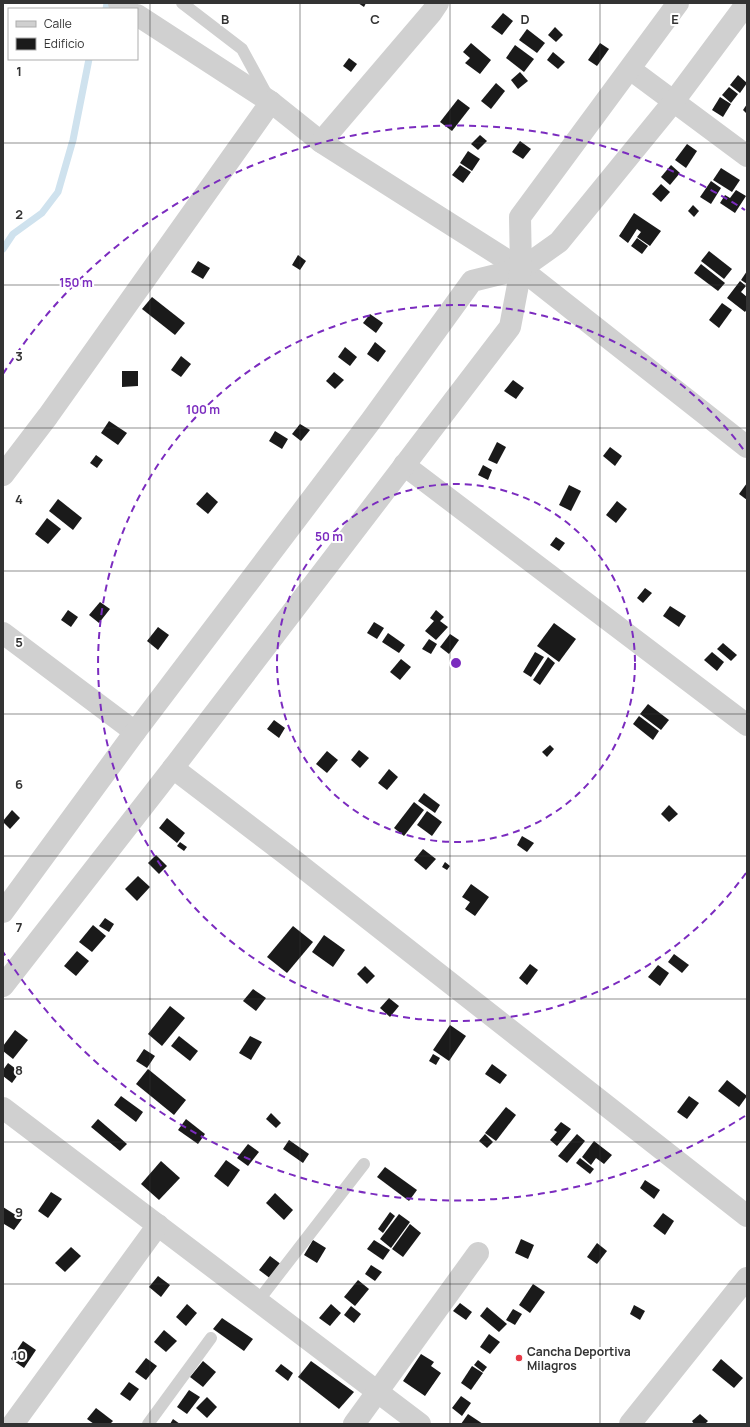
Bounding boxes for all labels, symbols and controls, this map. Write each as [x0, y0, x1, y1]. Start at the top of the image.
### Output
legend [8, 8, 138, 60]
text: B [221, 10, 229, 28]
text: C [370, 10, 380, 28]
text: D [520, 10, 530, 28]
text: E [671, 10, 679, 28]
text: Calle [44, 15, 72, 32]
text: Edificio [44, 35, 84, 52]
text: 1 [16, 62, 22, 80]
text: 2 [15, 205, 23, 223]
text: 150 m [59, 274, 93, 291]
text: 3 [15, 347, 23, 365]
text: 100 m [186, 401, 220, 418]
text: 4 [15, 490, 23, 508]
text: 50 m [315, 528, 343, 545]
text: 5 [15, 633, 23, 651]
centre of rings [449, 656, 463, 670]
text: 6 [15, 775, 23, 793]
text: 7 [16, 918, 23, 936]
text: 8 [15, 1061, 23, 1079]
text: 9 [15, 1203, 23, 1221]
place label: Cancha Deportiva Milagros [527, 1343, 631, 1374]
text: 10 [12, 1346, 26, 1364]
marker: Cancha Deportiva Milagros [514, 1353, 524, 1363]

